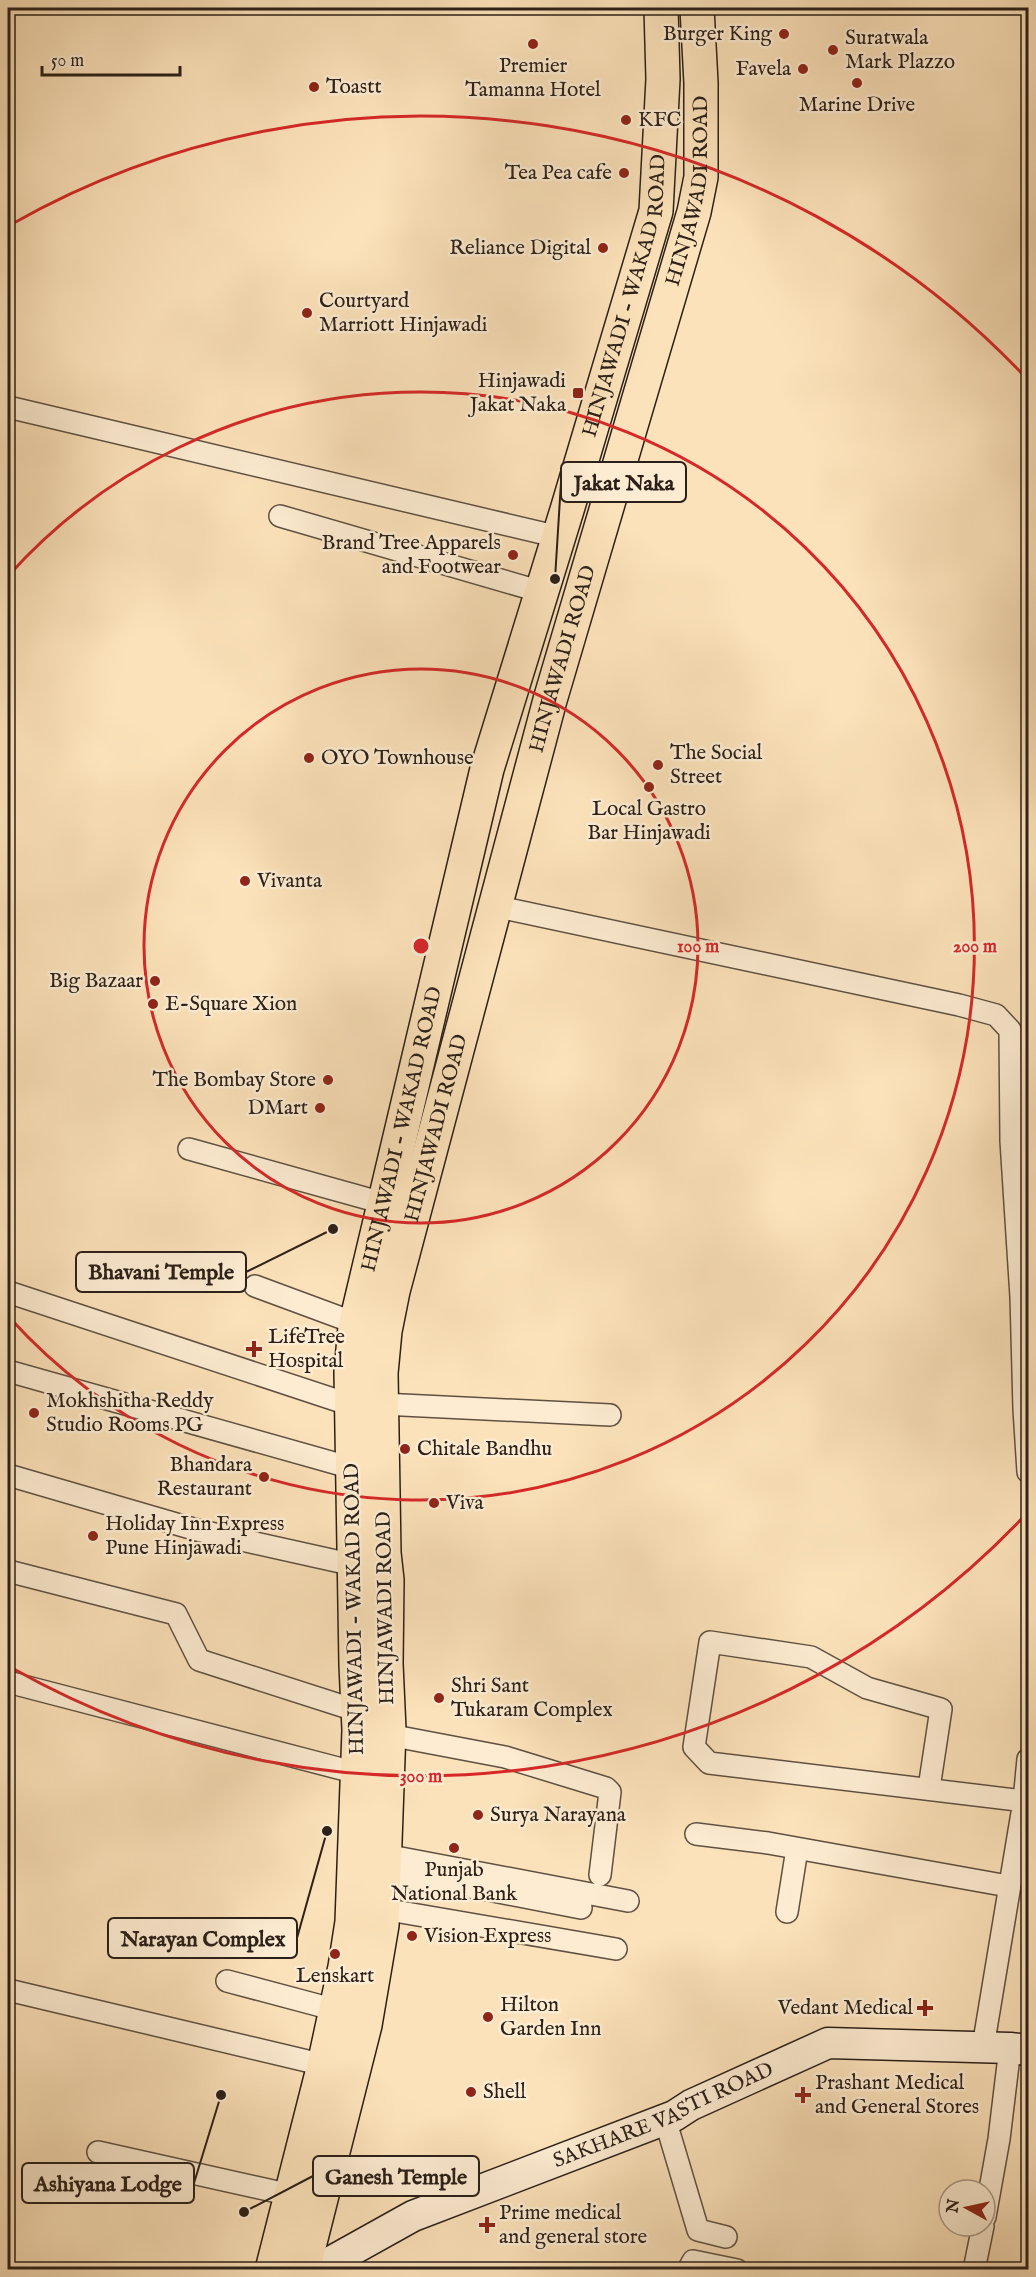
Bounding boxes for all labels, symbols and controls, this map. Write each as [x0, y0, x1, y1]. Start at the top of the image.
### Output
place label: Burger King [663, 21, 773, 48]
place label: Suratwala Mark Plazzo [845, 25, 955, 76]
marker: Burger King [777, 27, 791, 41]
marker: Premier Tamanna Hotel [526, 37, 540, 51]
scale bar [42, 39, 180, 77]
marker: Suratwala Mark Plazzo [826, 43, 840, 57]
text: 50 m [51, 50, 84, 73]
place label: Premier Tamanna Hotel [465, 53, 601, 104]
place label: Favela [735, 56, 792, 83]
marker: Favela [796, 62, 810, 76]
place label: Toastt [326, 74, 382, 101]
marker: Marine Drive [850, 76, 864, 90]
marker: Toastt [307, 80, 321, 94]
place label: Marine Drive [799, 92, 916, 119]
street label: HINJAWADI ROAD [659, 96, 715, 289]
place label: KFC [638, 107, 682, 134]
marker: KFC [619, 113, 633, 127]
street label: HINJAWADI - WAKAD ROAD [576, 153, 672, 440]
place label: Tea Pea cafe [505, 160, 612, 187]
marker: Tea Pea cafe [617, 166, 631, 180]
place label: Reliance Digital [449, 235, 591, 262]
marker: Reliance Digital [596, 241, 610, 255]
place label: Courtyard Marriott Hinjawadi [319, 288, 487, 339]
marker: Courtyard Marriott Hinjawadi [300, 306, 314, 320]
place label: Hinjawadi Jakat Naka [468, 368, 567, 419]
marker: Hinjawadi Jakat Naka [571, 386, 585, 400]
callout: Jakat Naka [561, 462, 686, 502]
text: Jakat Naka [571, 470, 675, 498]
place label: Brand Tree Apparels and Footwear [322, 530, 501, 581]
marker: Brand Tree Apparels and Footwear [506, 548, 520, 562]
street label: HINJAWADI ROAD [523, 562, 603, 756]
place label: The Social Street [670, 740, 763, 791]
place label: OYO Townhouse [321, 745, 474, 772]
marker: OYO Townhouse [302, 751, 316, 765]
marker: The Social Street [651, 758, 665, 772]
marker: Local Gastro Bar Hinjawadi [642, 780, 656, 794]
place label: Local Gastro Bar Hinjawadi [587, 796, 711, 847]
place label: Vivanta [256, 868, 323, 895]
marker: Vivanta [238, 874, 252, 888]
centre of rings [411, 936, 431, 956]
text: 100 m [677, 936, 719, 959]
text: 200 m [953, 936, 997, 959]
place label: Big Bazaar [49, 968, 143, 995]
marker: Big Bazaar [148, 974, 162, 988]
street label: HINJAWADI - WAKAD ROAD [355, 984, 449, 1274]
place label: E-Square Xion [165, 991, 297, 1018]
marker: E-Square Xion [146, 997, 160, 1011]
street label: HINJAWADI ROAD [398, 1031, 474, 1225]
place label: The Bombay Store [152, 1067, 316, 1094]
marker: The Bombay Store [321, 1073, 335, 1087]
place label: DMart [248, 1095, 308, 1122]
marker: DMart [313, 1101, 327, 1115]
callout: Bhavani Temple [76, 1252, 246, 1292]
text: Bhavani Temple [88, 1259, 234, 1287]
place label: LifeTree Hospital [268, 1324, 345, 1375]
marker: LifeTree Hospital [245, 1340, 263, 1358]
place label: Mokhshitha Reddy Studio Rooms PG [46, 1388, 214, 1439]
marker: Mokhshitha Reddy Studio Rooms PG [27, 1406, 41, 1420]
place label: Chitale Bandhu [417, 1436, 552, 1463]
marker: Chitale Bandhu [398, 1442, 412, 1456]
place label: Bhandara Restaurant [157, 1452, 253, 1503]
street label: HINJAWADI - WAKAD ROAD [339, 1463, 371, 1755]
marker: Bhandara Restaurant [257, 1470, 271, 1484]
place label: Viva [445, 1490, 484, 1517]
marker: Viva [427, 1496, 441, 1510]
place label: Holiday Inn Express Pune Hinjawadi [105, 1511, 284, 1562]
street label: HINJAWADI ROAD [371, 1511, 401, 1705]
marker: Holiday Inn Express Pune Hinjawadi [86, 1529, 100, 1543]
place label: Shri Sant Tukaram Complex [451, 1673, 613, 1724]
marker: Shri Sant Tukaram Complex [432, 1691, 446, 1705]
text: 300 m [400, 1766, 442, 1789]
place label: Surya Narayana [490, 1802, 627, 1829]
marker: Surya Narayana [471, 1808, 485, 1822]
marker: Punjab National Bank [447, 1841, 461, 1855]
place label: Punjab National Bank [391, 1857, 518, 1908]
callout: Narayan Complex [108, 1918, 297, 1958]
place label: Vision Express [423, 1923, 551, 1950]
text: Narayan Complex [119, 1926, 286, 1954]
marker: Vision Express [405, 1929, 419, 1943]
marker: Lenskart [328, 1947, 342, 1961]
place label: Lenskart [296, 1963, 374, 1990]
place label: Hilton Garden Inn [500, 1992, 602, 2043]
place label: Vedant Medical [777, 1995, 913, 2022]
marker: Vedant Medical [918, 2001, 932, 2015]
marker: Hilton Garden Inn [481, 2010, 495, 2024]
street label: SAKHARE VASTI ROAD [549, 2056, 778, 2175]
place label: Prashant Medical and General Stores [815, 2070, 979, 2121]
place label: Shell [483, 2079, 526, 2106]
marker: Shell [464, 2085, 478, 2099]
marker: Prashant Medical and General Stores [796, 2088, 810, 2102]
callout: Ganesh Temple [313, 2156, 479, 2196]
callout: Ashiyana Lodge [22, 2163, 194, 2203]
text: Ganesh Temple [325, 2164, 467, 2192]
text: Ashiyana Lodge [33, 2171, 182, 2199]
north arrow [937, 2178, 997, 2238]
text: N [943, 2198, 965, 2215]
place label: Prime medical and general store [499, 2200, 648, 2251]
marker: Prime medical and general store [480, 2218, 494, 2232]

